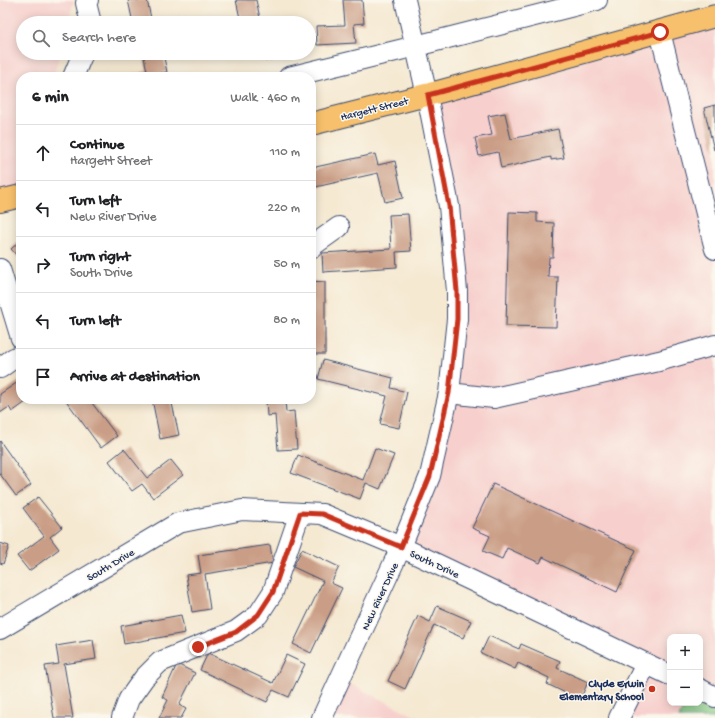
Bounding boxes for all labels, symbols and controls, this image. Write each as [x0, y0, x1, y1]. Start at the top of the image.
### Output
search box [16, 16, 316, 60]
route start [651, 23, 669, 41]
icon: search [30, 27, 52, 49]
text: Search here [62, 29, 136, 47]
text: 6 min [32, 88, 68, 108]
text: Walk · 460 m [230, 91, 300, 106]
street label: Hargett Street [339, 95, 411, 124]
text: Continue [70, 136, 124, 154]
icon: ahead [32, 142, 54, 164]
text: 110 m [270, 145, 300, 160]
text: Hargett Street [70, 154, 152, 169]
text: Turn left [70, 192, 121, 210]
icon: left [32, 198, 54, 220]
text: 220 m [268, 201, 300, 216]
text: New River Drive [70, 210, 156, 225]
text: Turn right [70, 248, 130, 266]
icon: right [32, 254, 54, 276]
text: 50 m [273, 257, 300, 272]
text: South Drive [70, 266, 133, 281]
icon: left [32, 310, 54, 332]
text: Turn left [70, 312, 121, 330]
text: 80 m [273, 313, 300, 328]
icon: arrive [32, 366, 54, 388]
text: Arrive at destination [70, 368, 200, 386]
street label: South Drive [85, 547, 137, 584]
street label: South Drive [408, 548, 461, 582]
street label: New River Drive [360, 561, 402, 633]
map controls [667, 634, 703, 706]
button: + [667, 634, 703, 670]
route end [189, 638, 207, 656]
button: − [667, 670, 703, 706]
place label: Clyde Erwin Elementary School [558, 679, 645, 704]
marker: Clyde Erwin Elementary School [647, 684, 657, 694]

